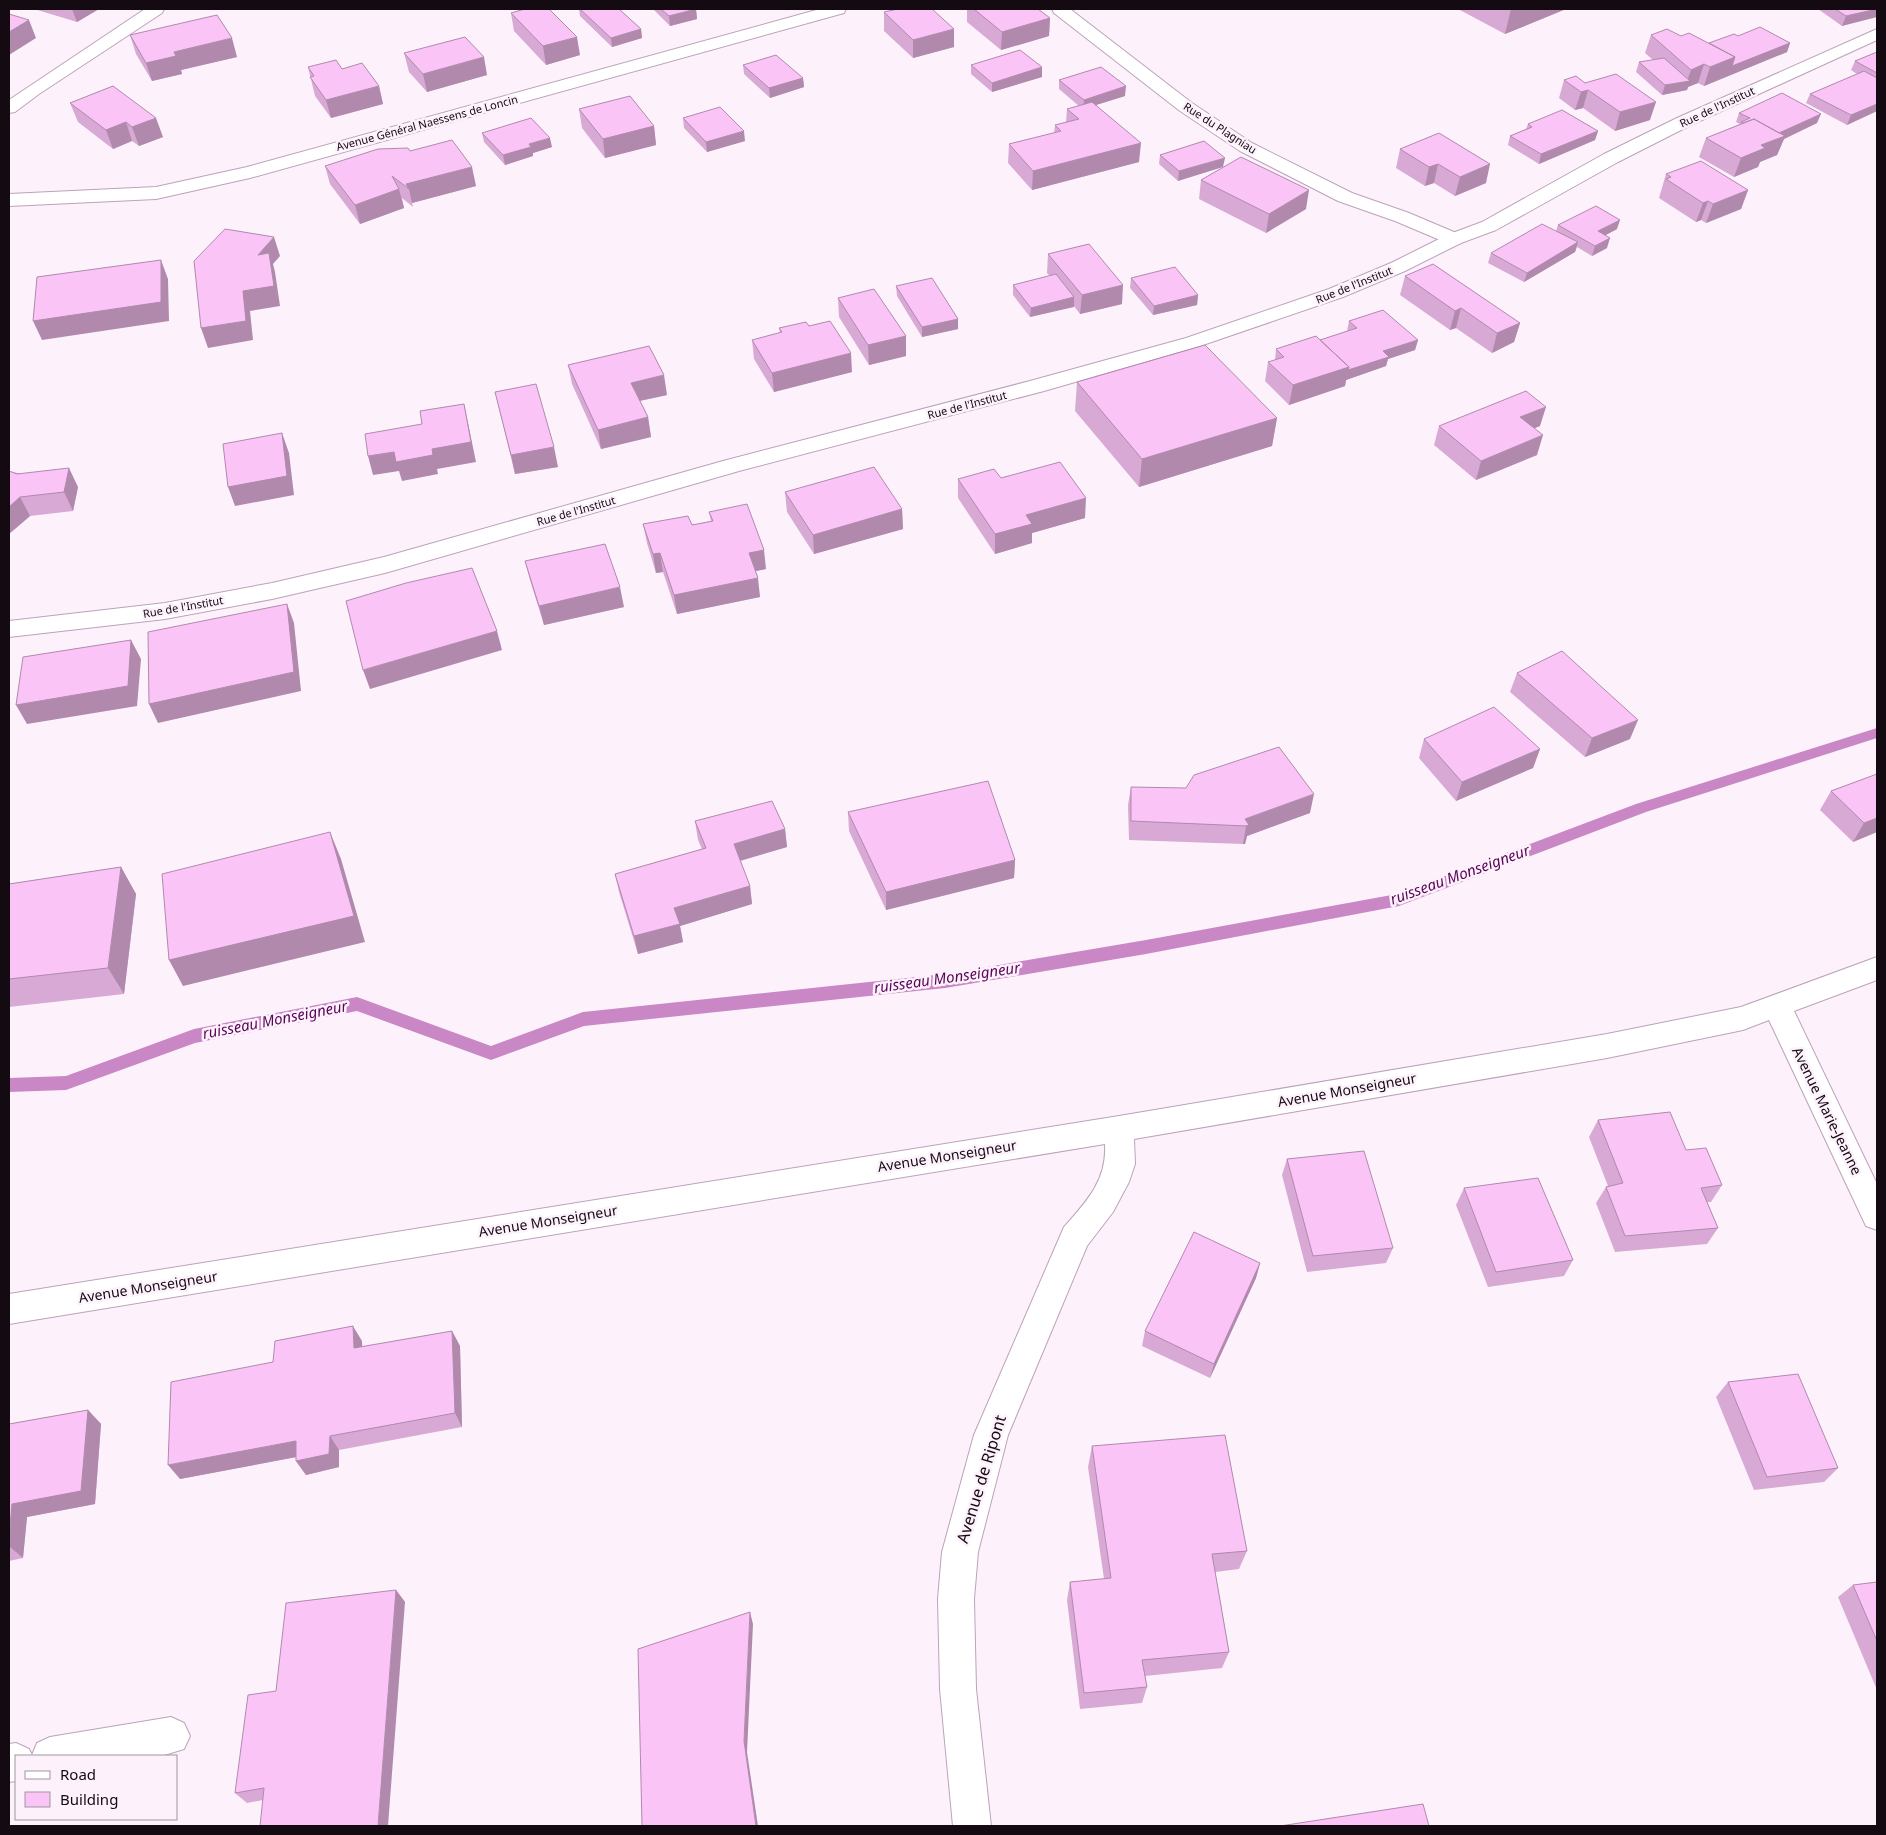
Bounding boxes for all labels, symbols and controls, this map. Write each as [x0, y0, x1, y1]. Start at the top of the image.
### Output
street label: Rue de l'Institut [1677, 83, 1757, 131]
street label: Avenue Général Naessens de Loncin [334, 91, 519, 154]
street label: Rue du Plagniau [1181, 98, 1260, 157]
street label: Rue de l'Institut [1313, 262, 1394, 307]
street label: Rue de l'Institut [926, 387, 1008, 422]
street label: Rue de l'Institut [535, 492, 617, 529]
street label: Rue de l'Institut [142, 592, 224, 621]
water label: ruisseau Monseigneur [1387, 839, 1533, 909]
water label: ruisseau Monseigneur [873, 957, 1022, 997]
water label: ruisseau Monseigneur [201, 995, 350, 1043]
street label: Avenue Marie-Jeanne [1788, 1044, 1867, 1178]
street label: Avenue Monseigneur [1276, 1068, 1418, 1111]
street label: Avenue Monseigneur [876, 1135, 1018, 1176]
street label: Avenue Monseigneur [477, 1200, 619, 1241]
street label: Avenue Monseigneur [77, 1266, 219, 1307]
street label: Avenue de Ripont [951, 1412, 1011, 1546]
legend [15, 1755, 178, 1820]
text: Road [60, 1764, 96, 1784]
text: Building [60, 1789, 118, 1809]

